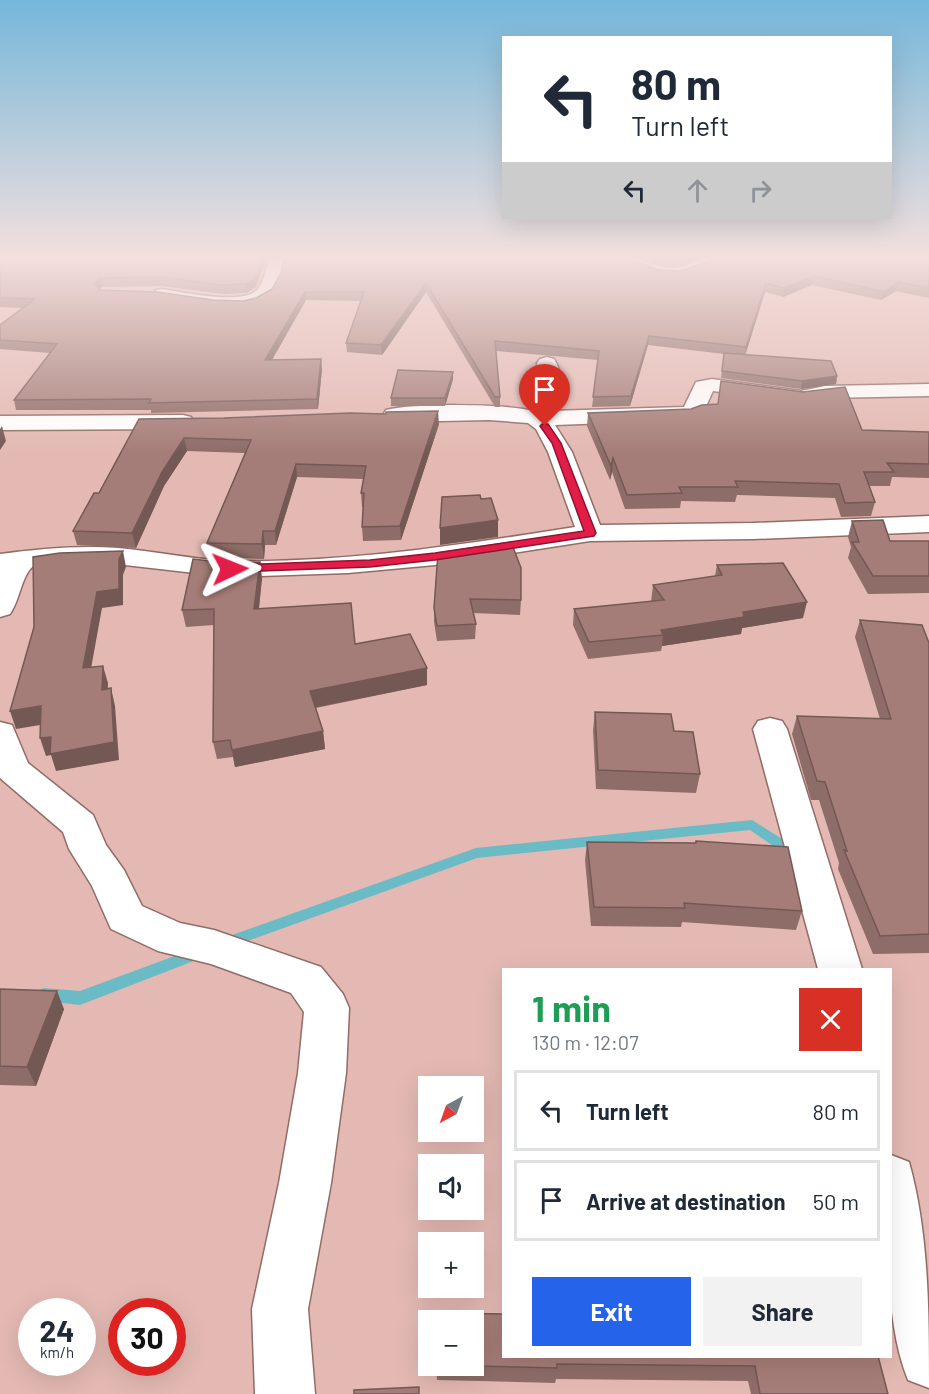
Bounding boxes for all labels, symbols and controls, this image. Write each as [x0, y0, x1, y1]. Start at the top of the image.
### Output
text: 80 m [631, 58, 721, 108]
icon: left [532, 60, 610, 138]
text: Turn left [631, 109, 729, 141]
icon: left [618, 174, 651, 207]
icon: ahead [681, 174, 714, 207]
icon: right [744, 174, 777, 207]
pin [519, 364, 570, 426]
icon: arrive [528, 373, 561, 406]
position arrow [198, 537, 262, 601]
text: 1 min [532, 986, 611, 1029]
button: close [799, 988, 862, 1051]
text: 130 m · 12:07 [532, 1030, 639, 1054]
north arrow [418, 1076, 484, 1142]
map controls [418, 1076, 484, 1376]
icon: left [535, 1094, 568, 1127]
text: Turn left [586, 1098, 669, 1124]
text: 80 m [813, 1098, 859, 1124]
button: sound [418, 1154, 484, 1220]
icon: arrive [535, 1184, 568, 1217]
text: Arrive at destination [586, 1188, 785, 1214]
text: 50 m [813, 1188, 859, 1214]
button: + [418, 1232, 484, 1298]
button: Exit [532, 1277, 691, 1346]
button: Share [703, 1277, 862, 1346]
speed limit sign: 30 [108, 1298, 186, 1376]
button: − [418, 1310, 484, 1376]
text: 24 [40, 1312, 74, 1348]
text: km/h [40, 1343, 74, 1361]

